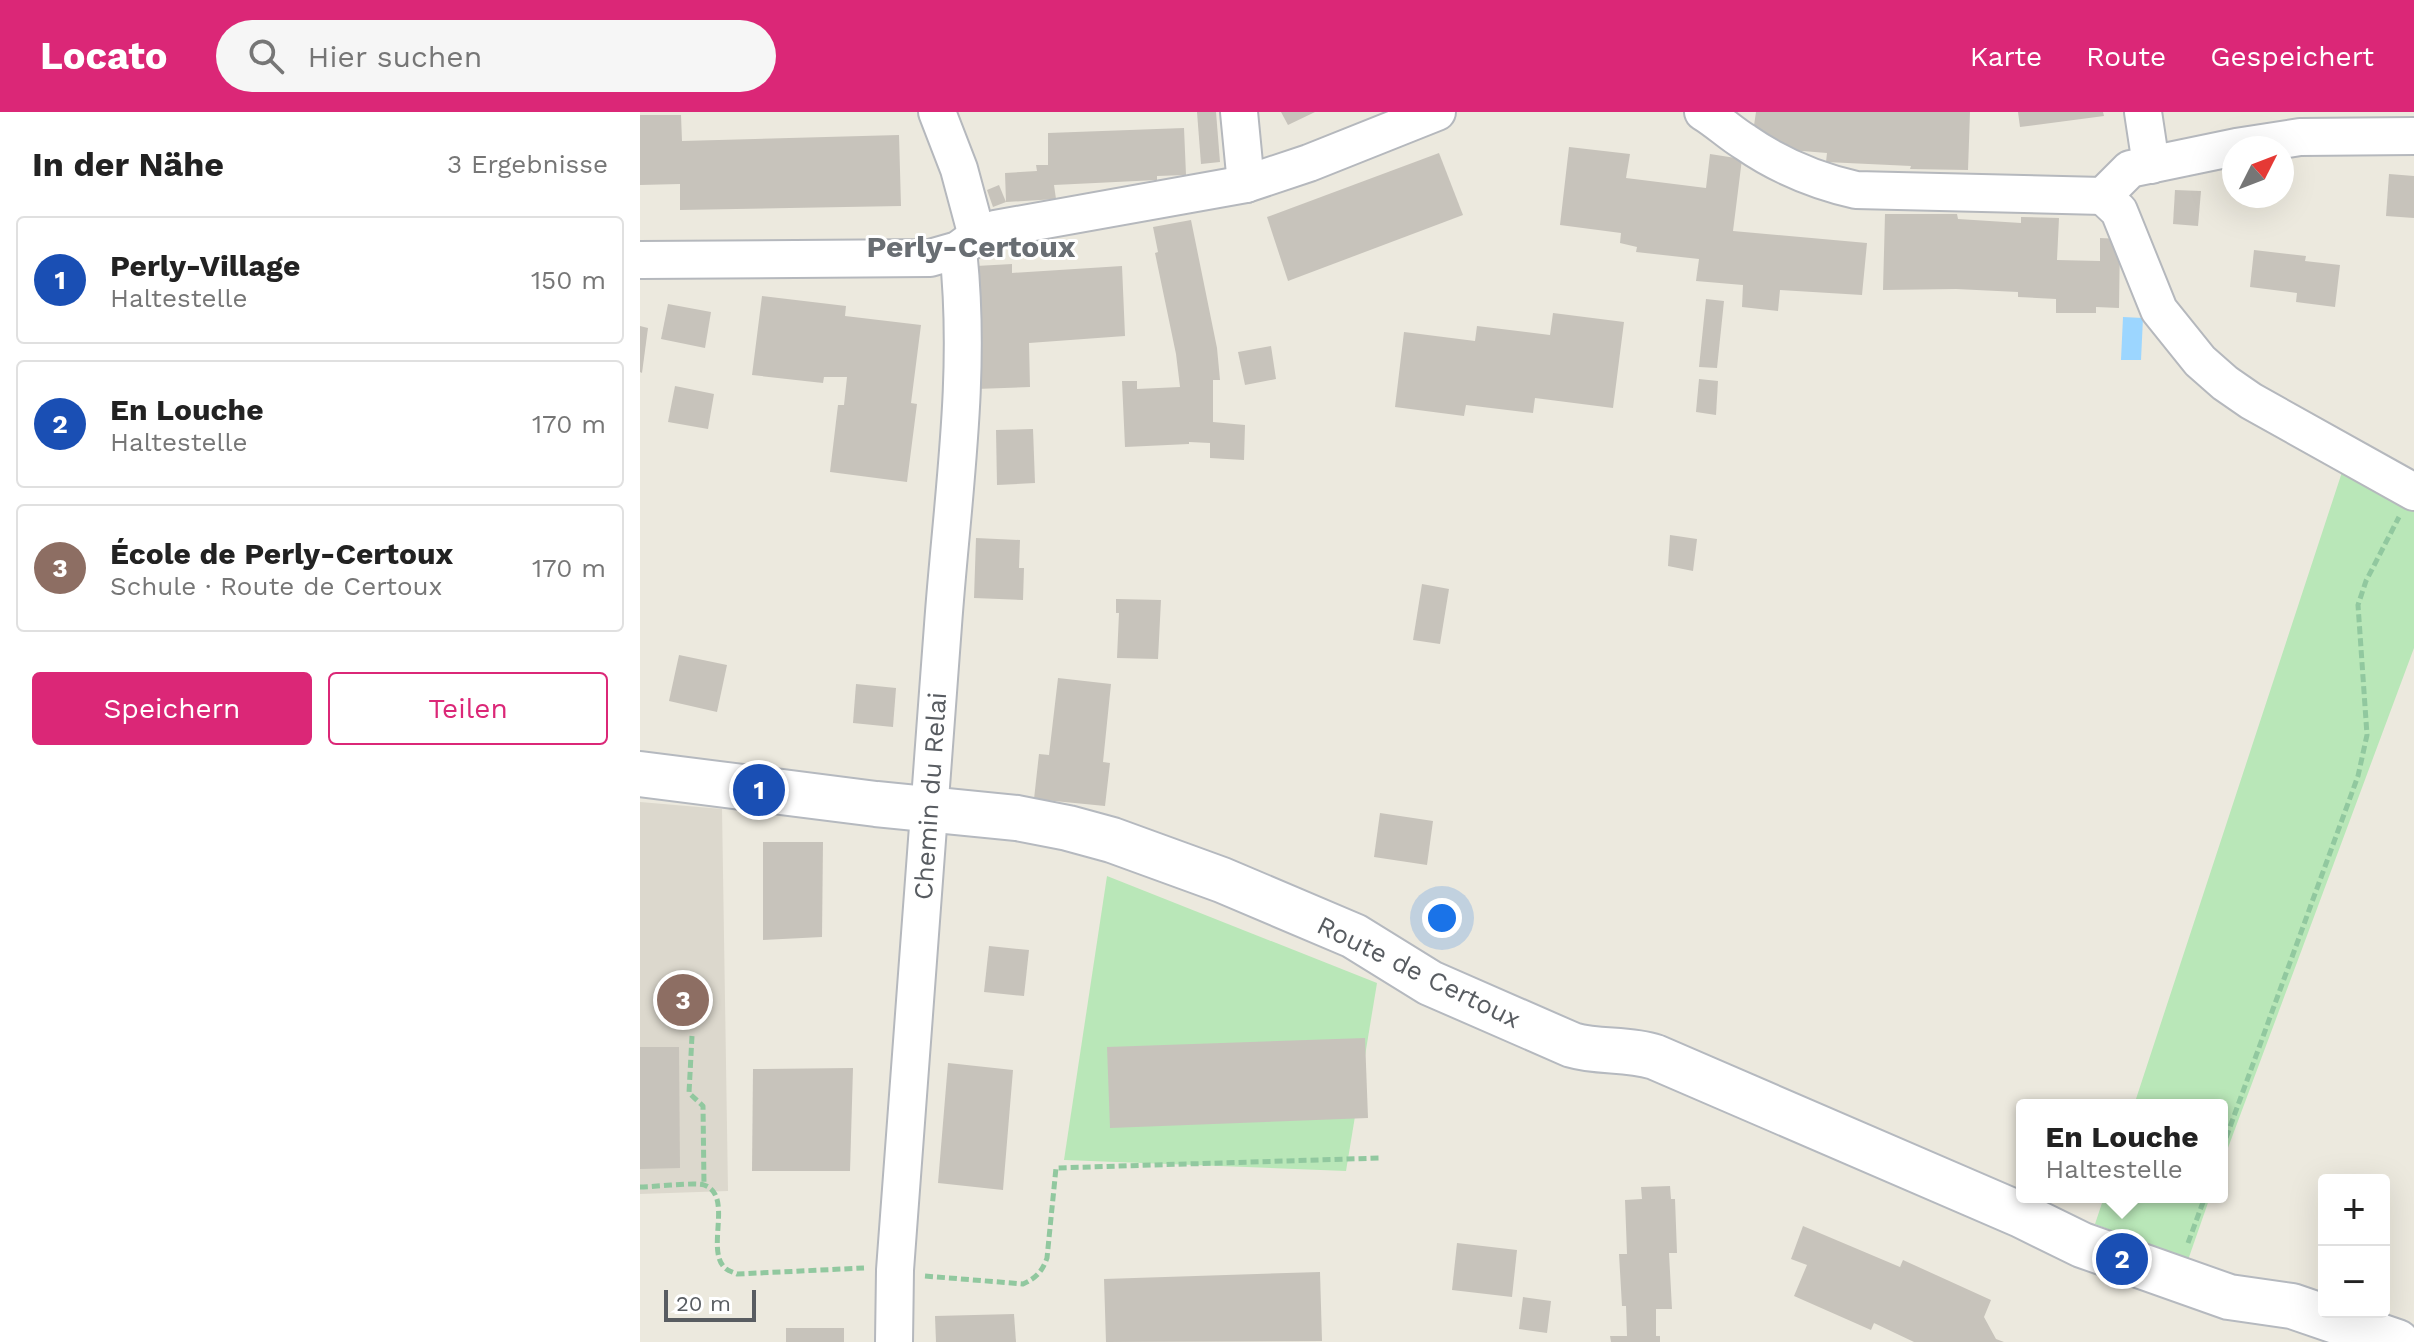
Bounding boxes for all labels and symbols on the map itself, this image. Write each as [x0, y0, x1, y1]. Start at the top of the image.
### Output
north arrow [2222, 136, 2294, 208]
district label: Perly-Certoux [867, 229, 1076, 264]
street label: Chemin du Relai [908, 691, 952, 901]
pin: 1 [733, 760, 785, 820]
your location [1422, 898, 1462, 938]
street label: Route de Certoux [1312, 910, 1526, 1034]
pin: 3 [657, 970, 709, 1030]
pin: 2 [2096, 1229, 2148, 1289]
scale bar [664, 1286, 756, 1322]

